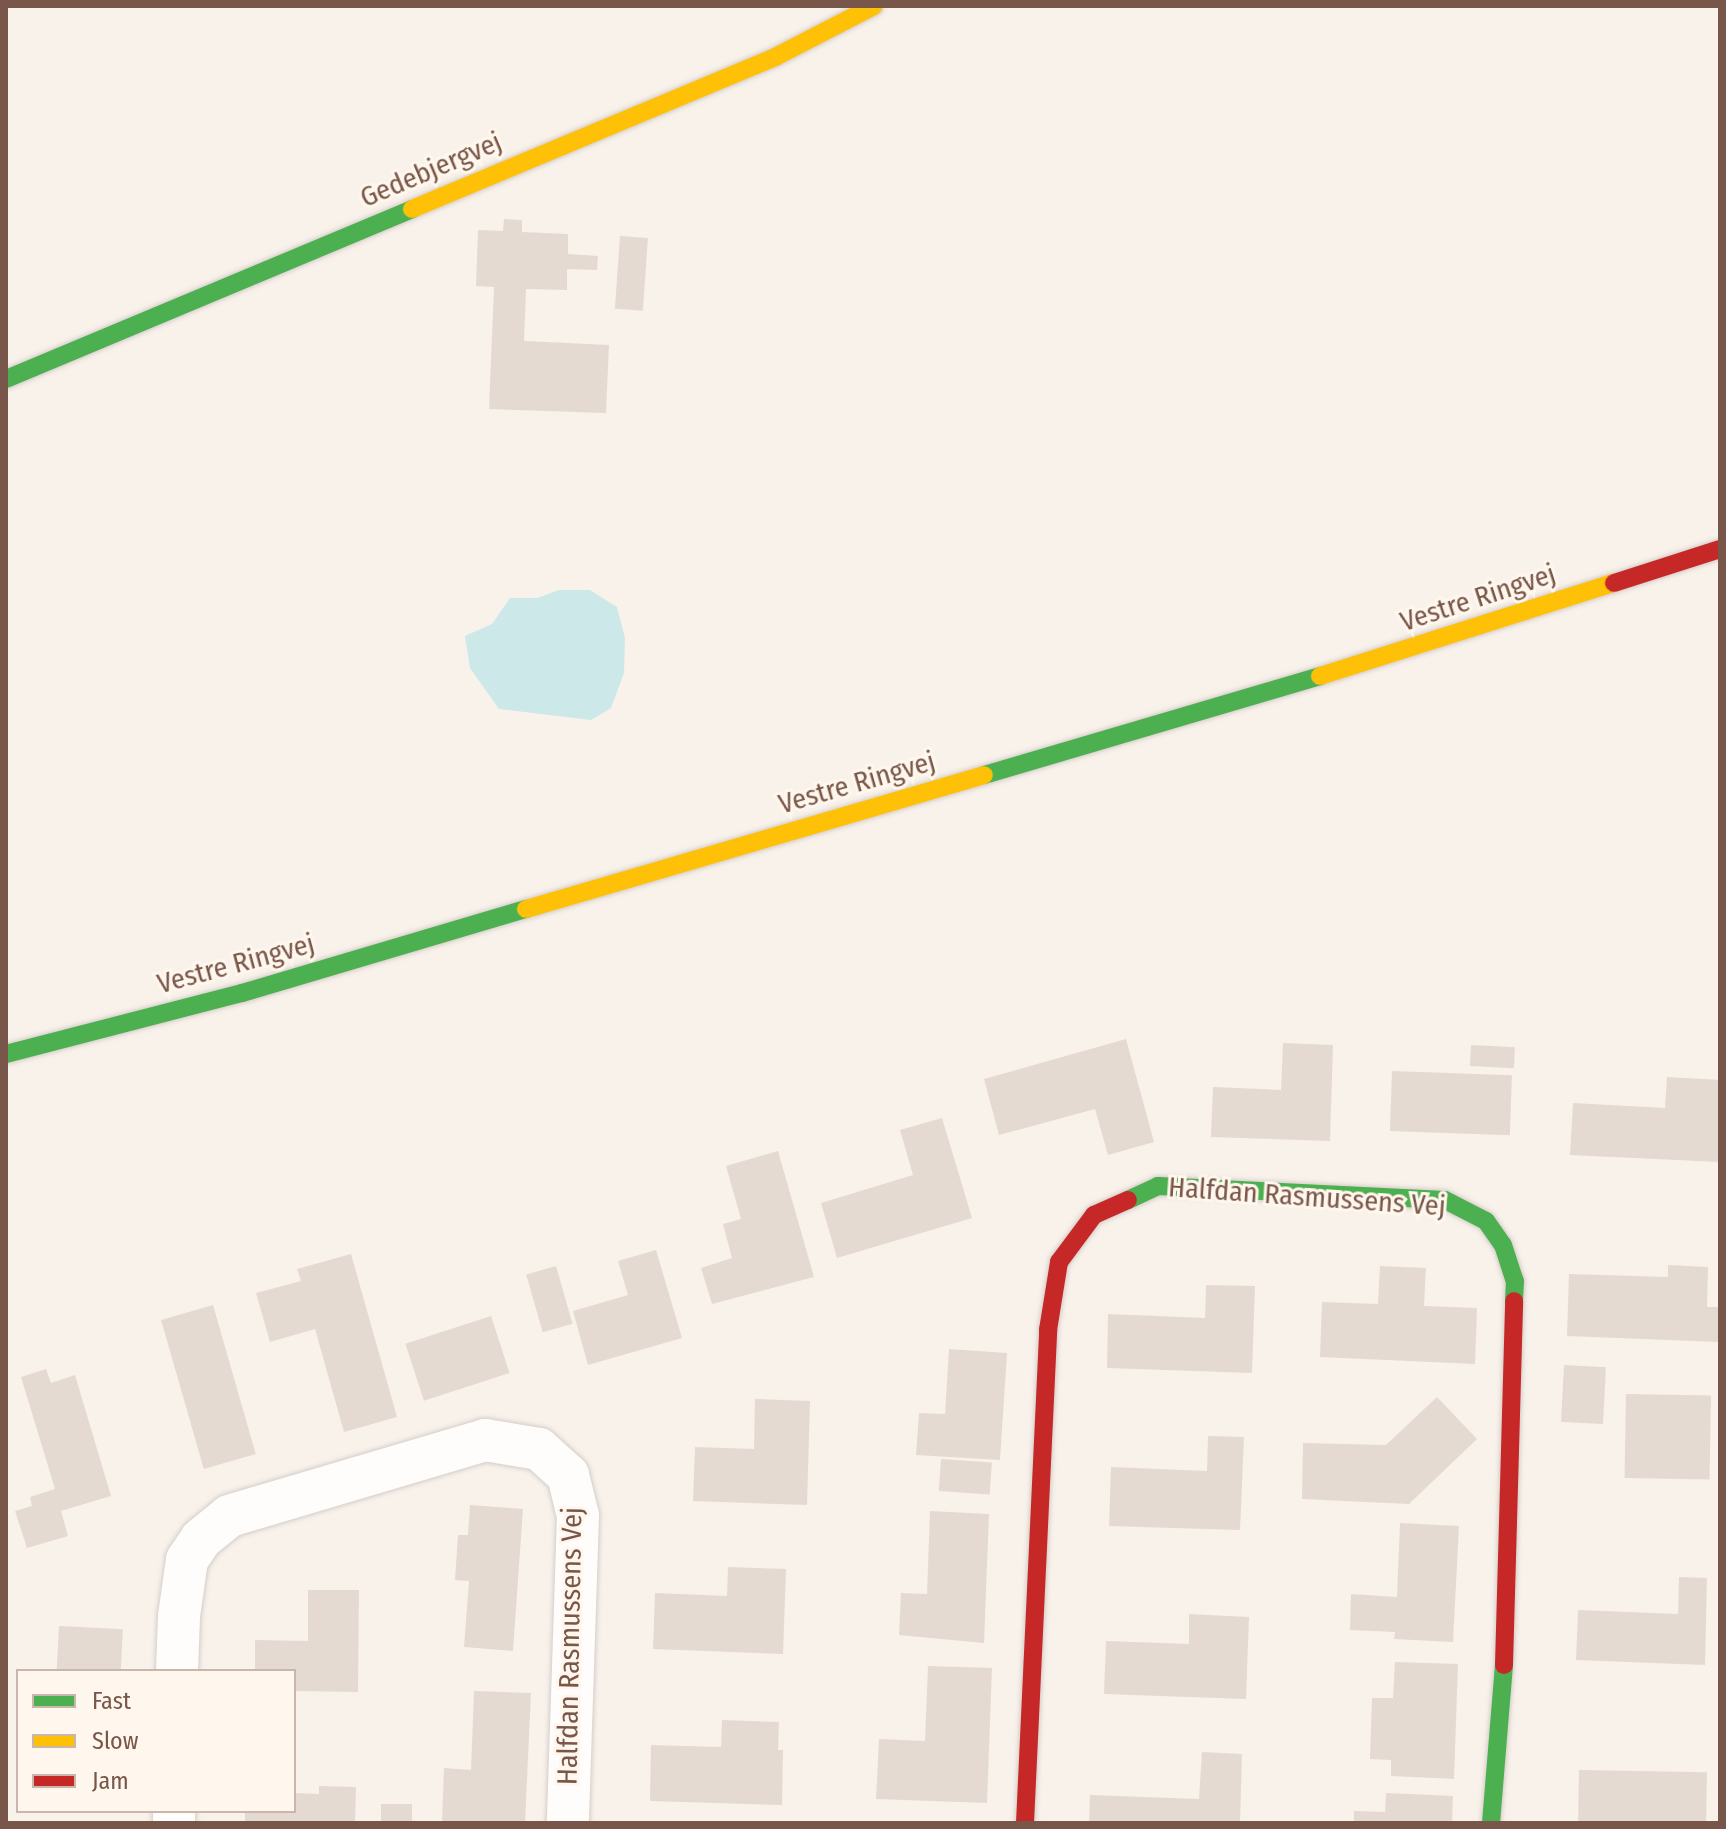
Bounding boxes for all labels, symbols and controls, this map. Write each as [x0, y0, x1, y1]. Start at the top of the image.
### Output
street label: Gedebjergvej [355, 125, 507, 215]
street label: Vestre Ringvej [1396, 557, 1560, 639]
street label: Vestre Ringvej [775, 745, 939, 821]
street label: Vestre Ringvej [154, 927, 318, 1001]
street label: Halfdan Rasmussens Vej [1167, 1171, 1447, 1223]
street label: Halfdan Rasmussens Vej [551, 1507, 589, 1785]
legend [16, 1669, 296, 1813]
text: Fast [92, 1687, 131, 1715]
text: Slow [92, 1727, 138, 1755]
text: Jam [92, 1767, 129, 1795]

